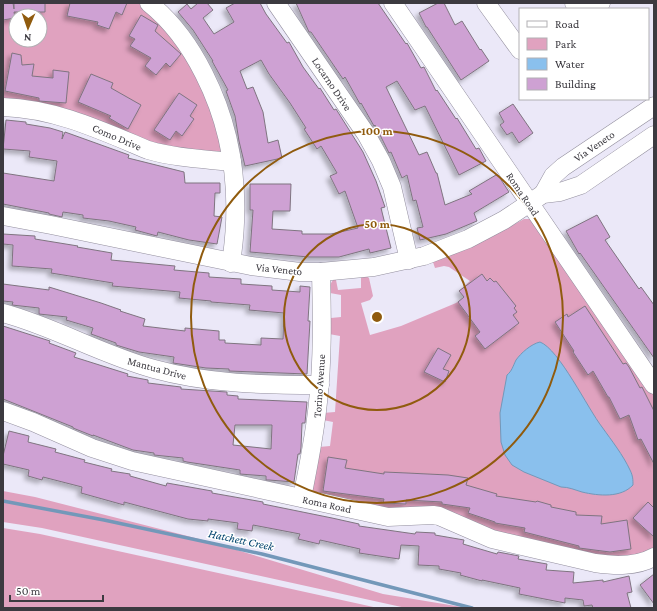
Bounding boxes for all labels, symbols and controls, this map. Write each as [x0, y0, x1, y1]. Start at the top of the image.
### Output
north arrow [8, 8, 48, 48]
legend [519, 8, 649, 100]
text: Road [555, 17, 580, 31]
text: N [23, 32, 32, 44]
text: Park [555, 37, 577, 51]
street label: Locarno Drive [310, 55, 354, 113]
text: Water [555, 57, 585, 71]
text: Building [555, 77, 596, 91]
street label: Como Drive [91, 121, 144, 153]
text: 100 m [361, 124, 394, 138]
street label: Via Veneto [571, 128, 617, 164]
street label: Roma Road [504, 170, 542, 218]
text: 50 m [364, 217, 391, 231]
street label: Via Veneto [255, 261, 303, 277]
centre of rings [370, 310, 384, 324]
street label: Mantua Drive [126, 354, 188, 382]
street label: Torino Avenue [311, 354, 327, 418]
street label: Roma Road [301, 493, 353, 515]
water label: Hatchett Creek [207, 526, 276, 554]
scale bar [10, 577, 103, 603]
text: 50 m [16, 584, 41, 598]

